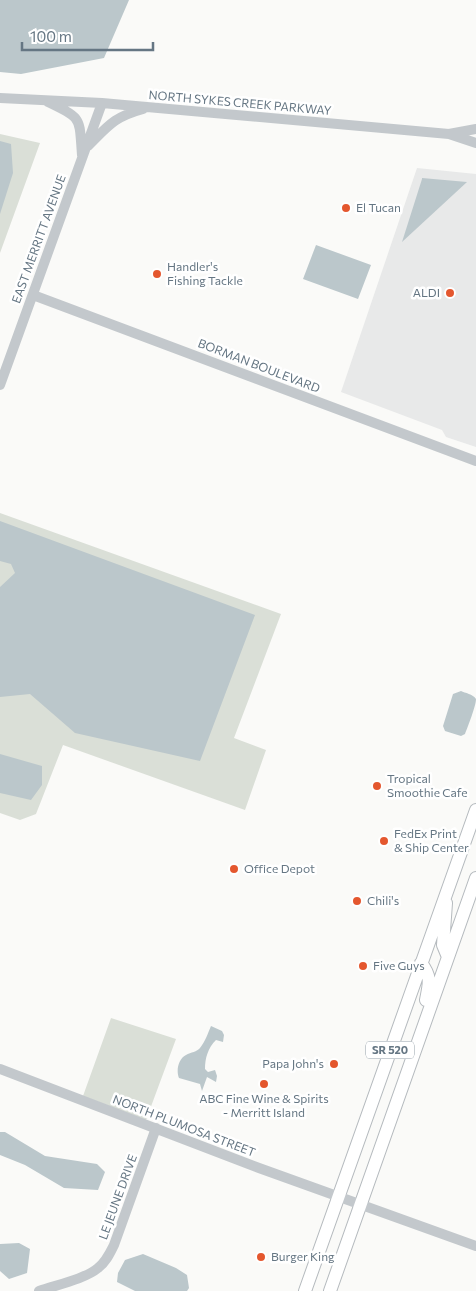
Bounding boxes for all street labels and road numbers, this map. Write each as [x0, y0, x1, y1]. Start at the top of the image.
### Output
street label: NORTH SYKES CREEK PARKWAY [148, 87, 332, 117]
street label: EAST MERRITT AVENUE [8, 172, 68, 305]
street label: BORMAN BOULEVARD [196, 335, 322, 395]
road number: SR 520 [366, 1042, 414, 1058]
street label: NORTH PLUMOSA STREET [111, 1091, 258, 1159]
street label: LE JEUNE DRIVE [95, 1152, 140, 1242]

